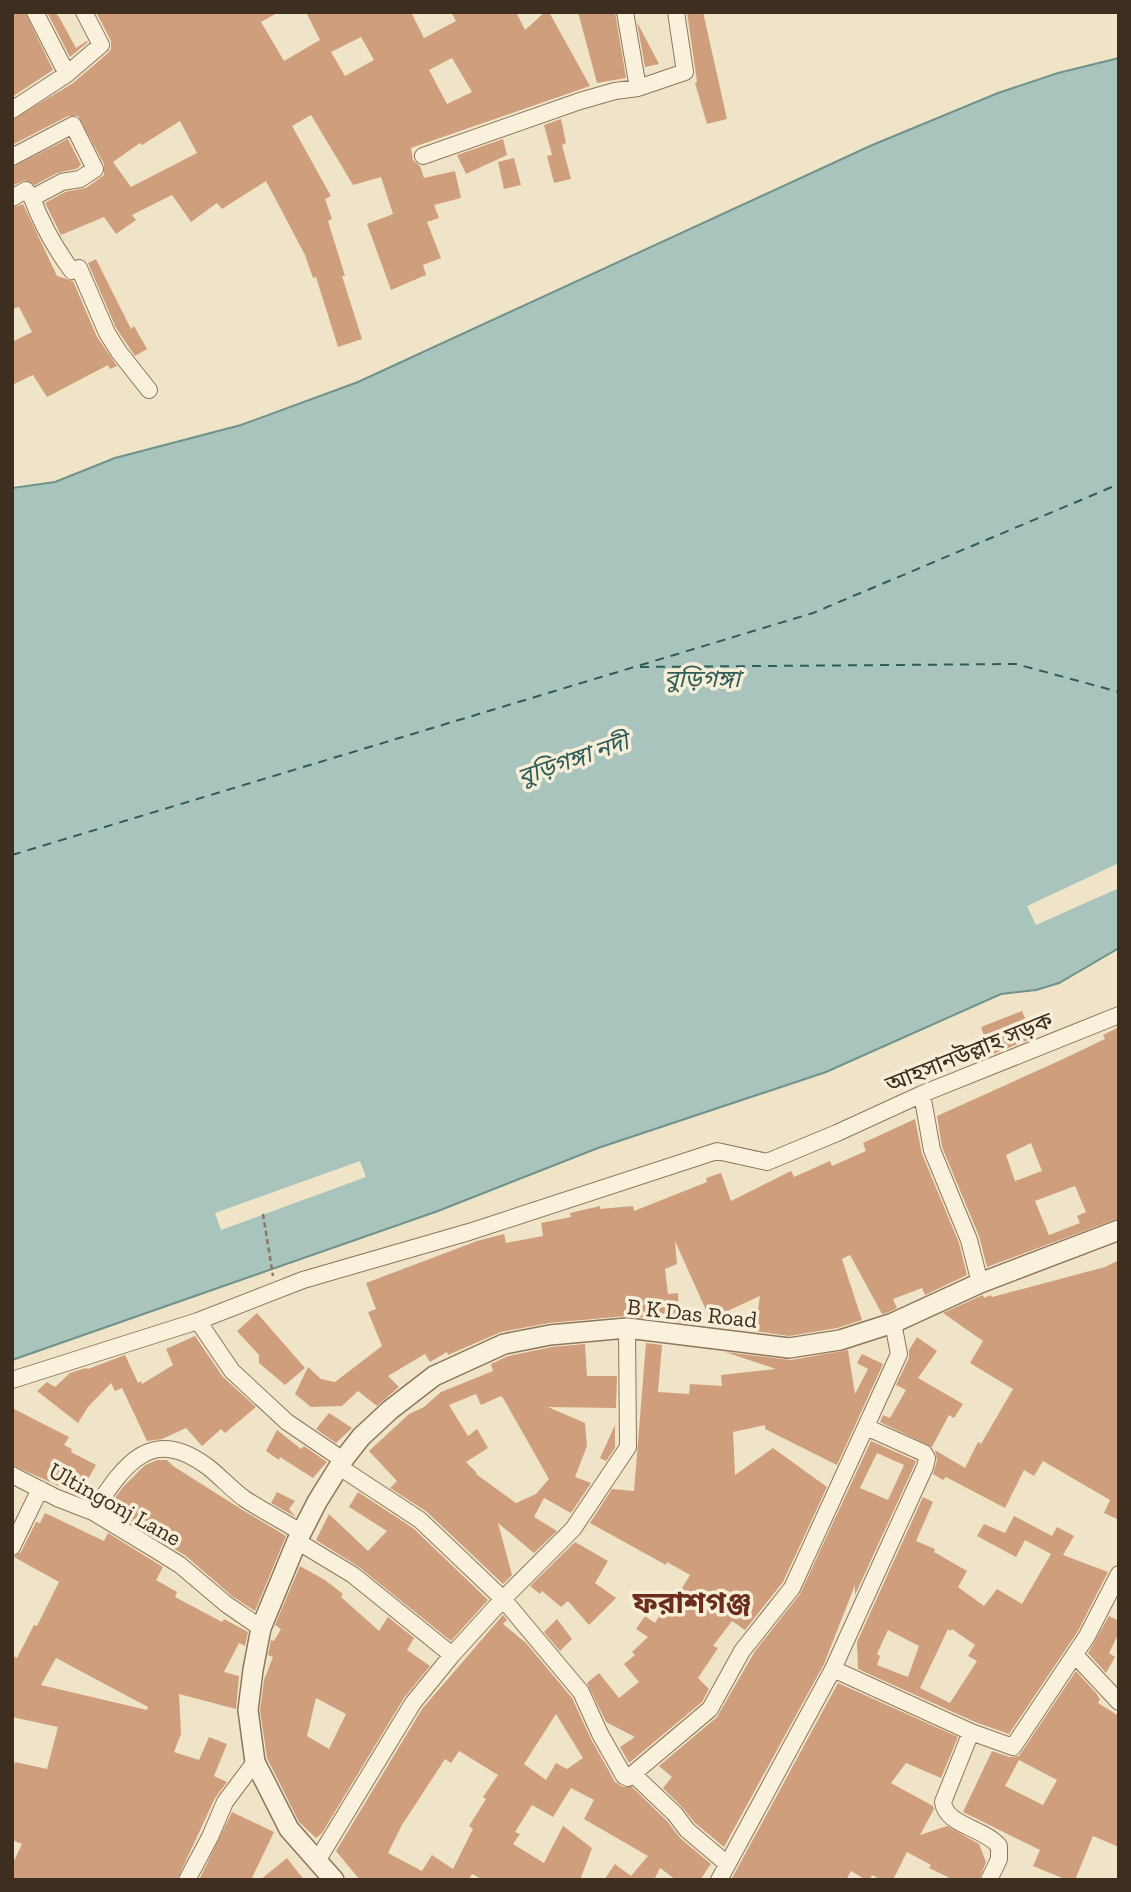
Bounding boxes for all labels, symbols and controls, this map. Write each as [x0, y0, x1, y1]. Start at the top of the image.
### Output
water label: বুড়িগঙ্গা [664, 664, 745, 693]
water label: বুড়িগঙ্গা নদী [514, 725, 637, 792]
street label: আহসানউল্লাহ সড়ক [880, 1006, 1057, 1099]
street label: B K Das Road [626, 1292, 759, 1334]
street label: Ultingonj Lane [44, 1456, 186, 1552]
district label: ফরাশগঞ্জ [632, 1585, 751, 1621]

